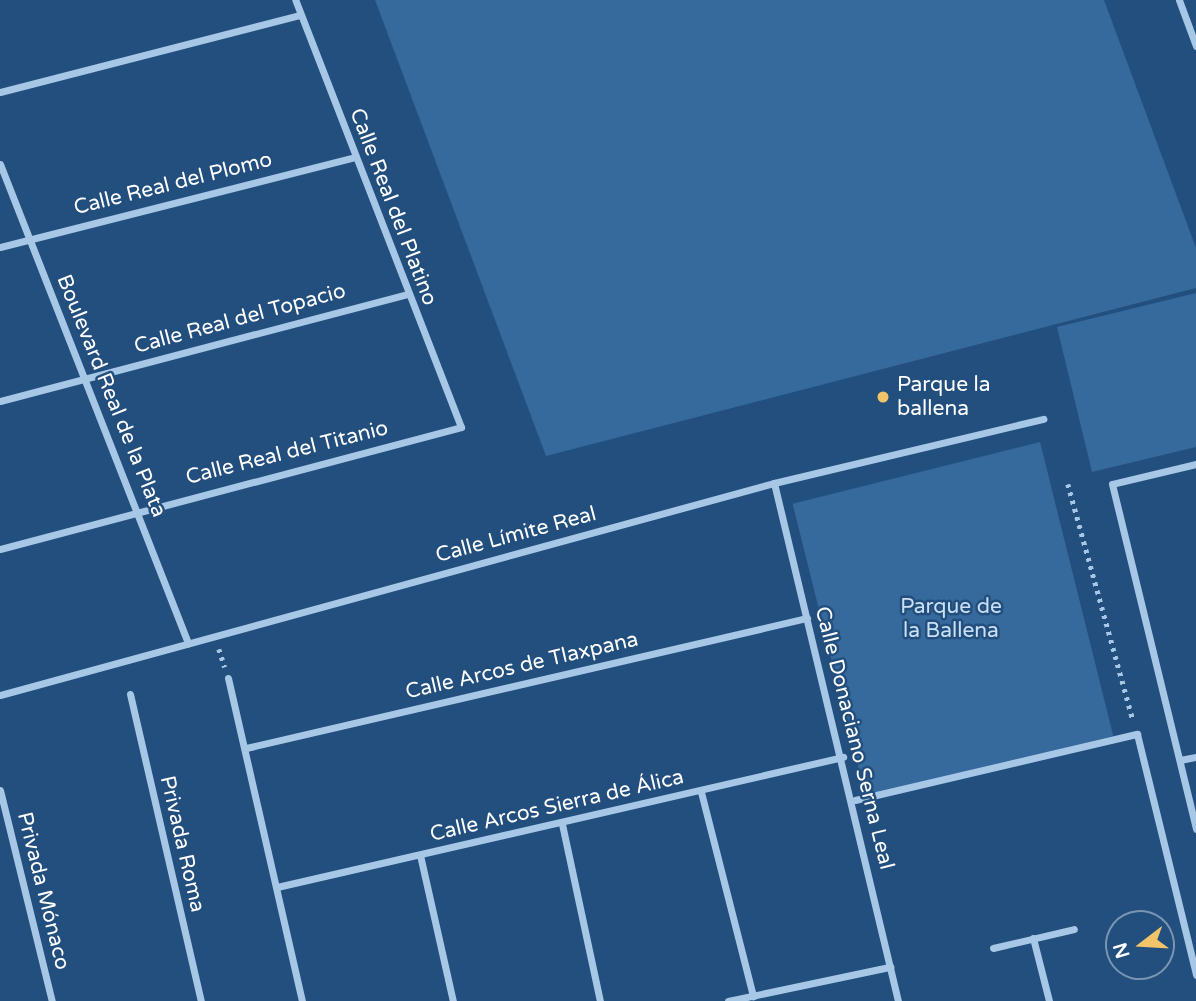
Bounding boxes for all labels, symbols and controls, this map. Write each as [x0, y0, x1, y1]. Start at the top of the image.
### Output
street label: Calle Real del Platino [344, 105, 442, 309]
street label: Calle Real del Plomo [71, 147, 275, 221]
street label: Boulevard Real de la Plata [51, 271, 171, 521]
street label: Calle Real del Topacio [132, 279, 348, 359]
place label: Parque la ballena [897, 372, 991, 422]
marker: Parque la ballena [875, 389, 891, 405]
street label: Calle Real del Titanio [183, 416, 391, 490]
street label: Calle Límite Real [433, 501, 599, 569]
park label: Parque de la Ballena [900, 594, 1002, 644]
street label: Calle Donaciano Serna Leal [809, 604, 899, 872]
street label: Calle Arcos de Tlaxpana [403, 627, 641, 705]
street label: Calle Arcos Sierra de Álica [428, 765, 686, 847]
street label: Privada Roma [154, 773, 210, 915]
street label: Privada Mónaco [11, 809, 75, 973]
north arrow [1105, 910, 1175, 980]
text: N [1109, 940, 1135, 961]

